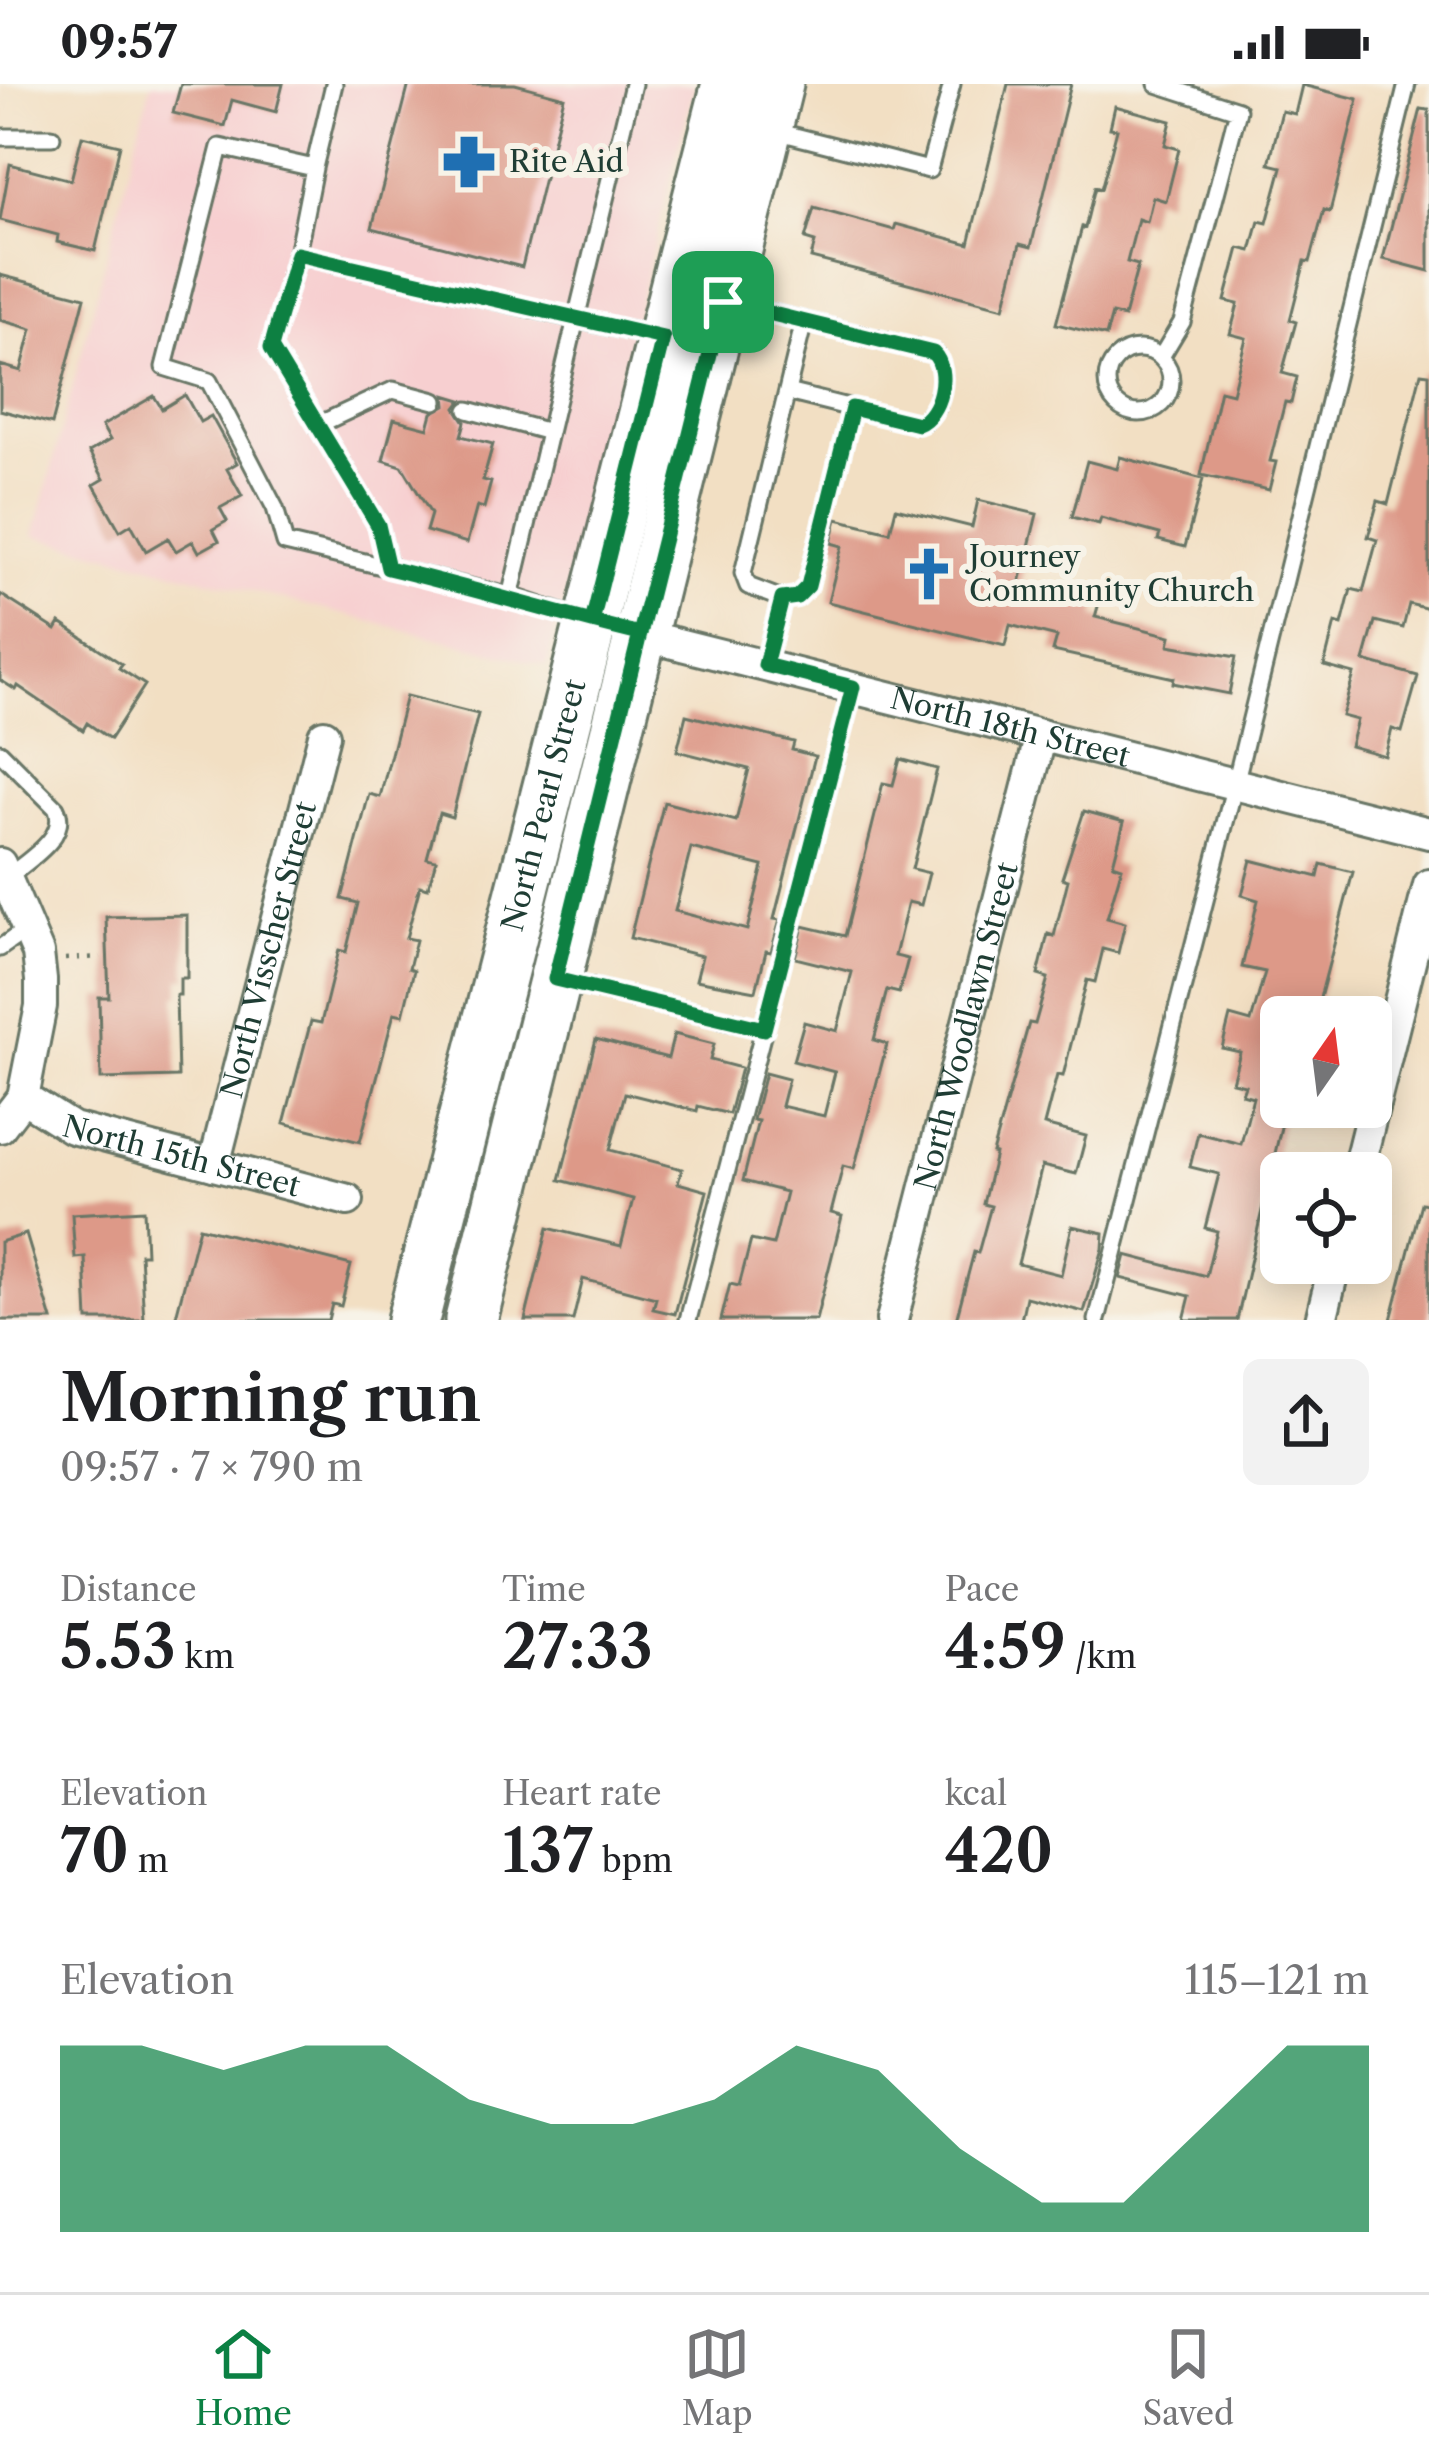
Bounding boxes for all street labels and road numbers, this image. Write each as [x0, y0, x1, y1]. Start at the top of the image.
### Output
street label: North Pearl Street [494, 675, 594, 935]
street label: North 18th Street [887, 679, 1134, 775]
street label: North Visscher Street [213, 797, 324, 1102]
street label: North Woodlawn Street [907, 858, 1026, 1194]
street label: North 15th Street [59, 1107, 304, 1205]

